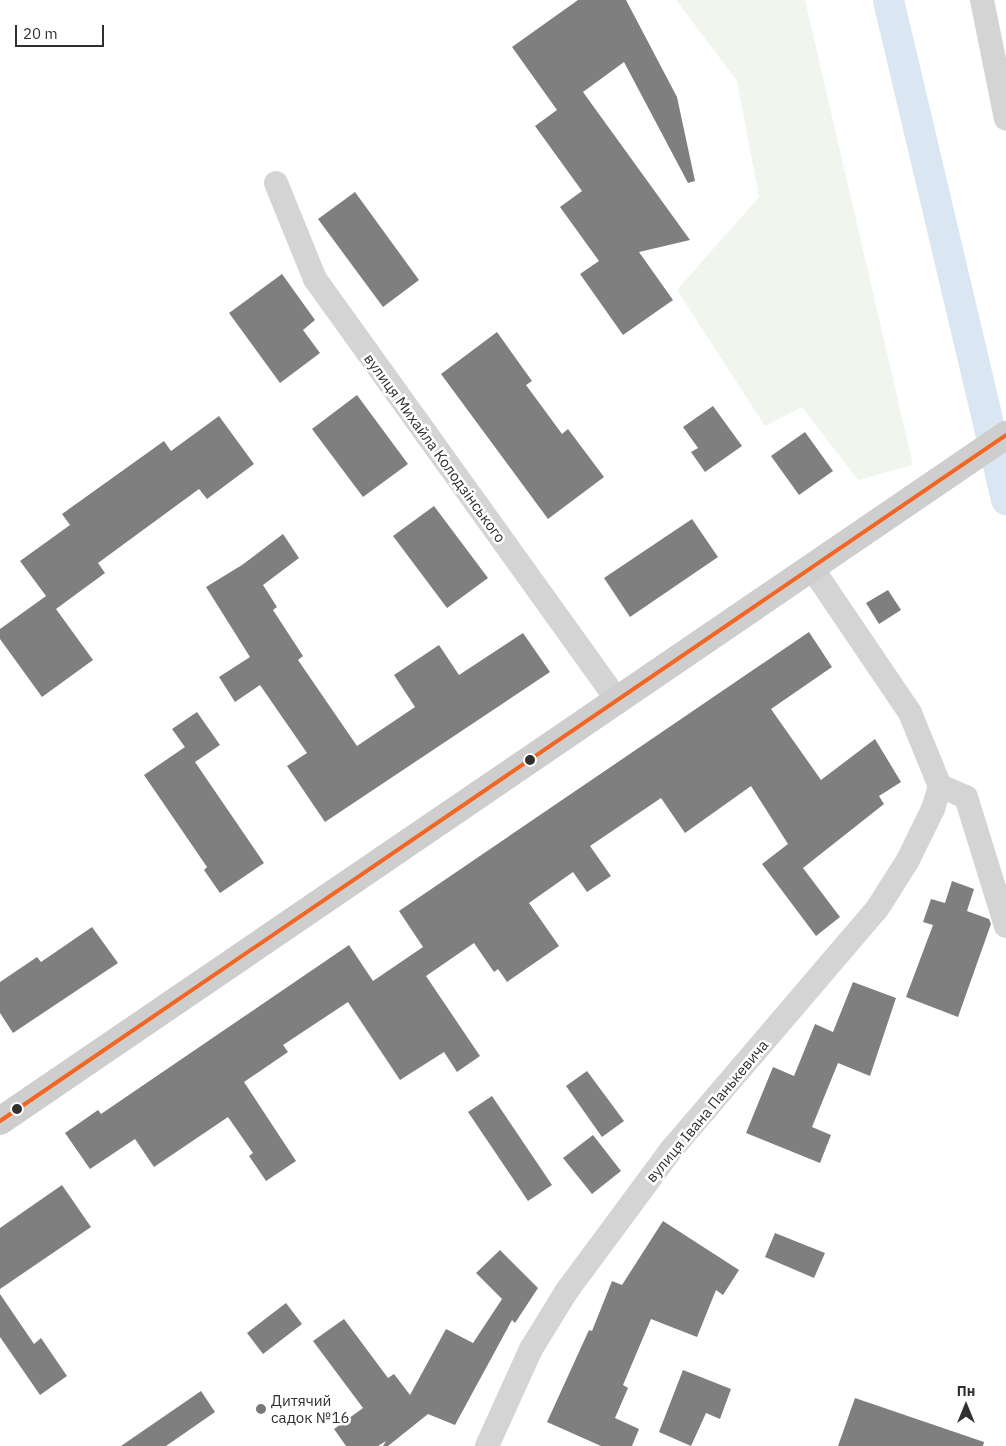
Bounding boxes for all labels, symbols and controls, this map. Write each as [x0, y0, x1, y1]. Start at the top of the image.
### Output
scale bar [18, 15, 106, 47]
text: 20 m [23, 24, 58, 43]
street label: вулиця Михайла Колодзінського [360, 350, 510, 546]
unlabelled marker [525, 755, 535, 765]
street label: вулиця Івана Панькевича [642, 1036, 772, 1186]
unlabelled marker [12, 1104, 22, 1114]
north arrow [941, 1381, 991, 1431]
text: Пн [957, 1382, 975, 1400]
place label: Дитячий садок №16 [271, 1391, 349, 1426]
marker: Дитячий садок №16 [255, 1403, 267, 1415]

